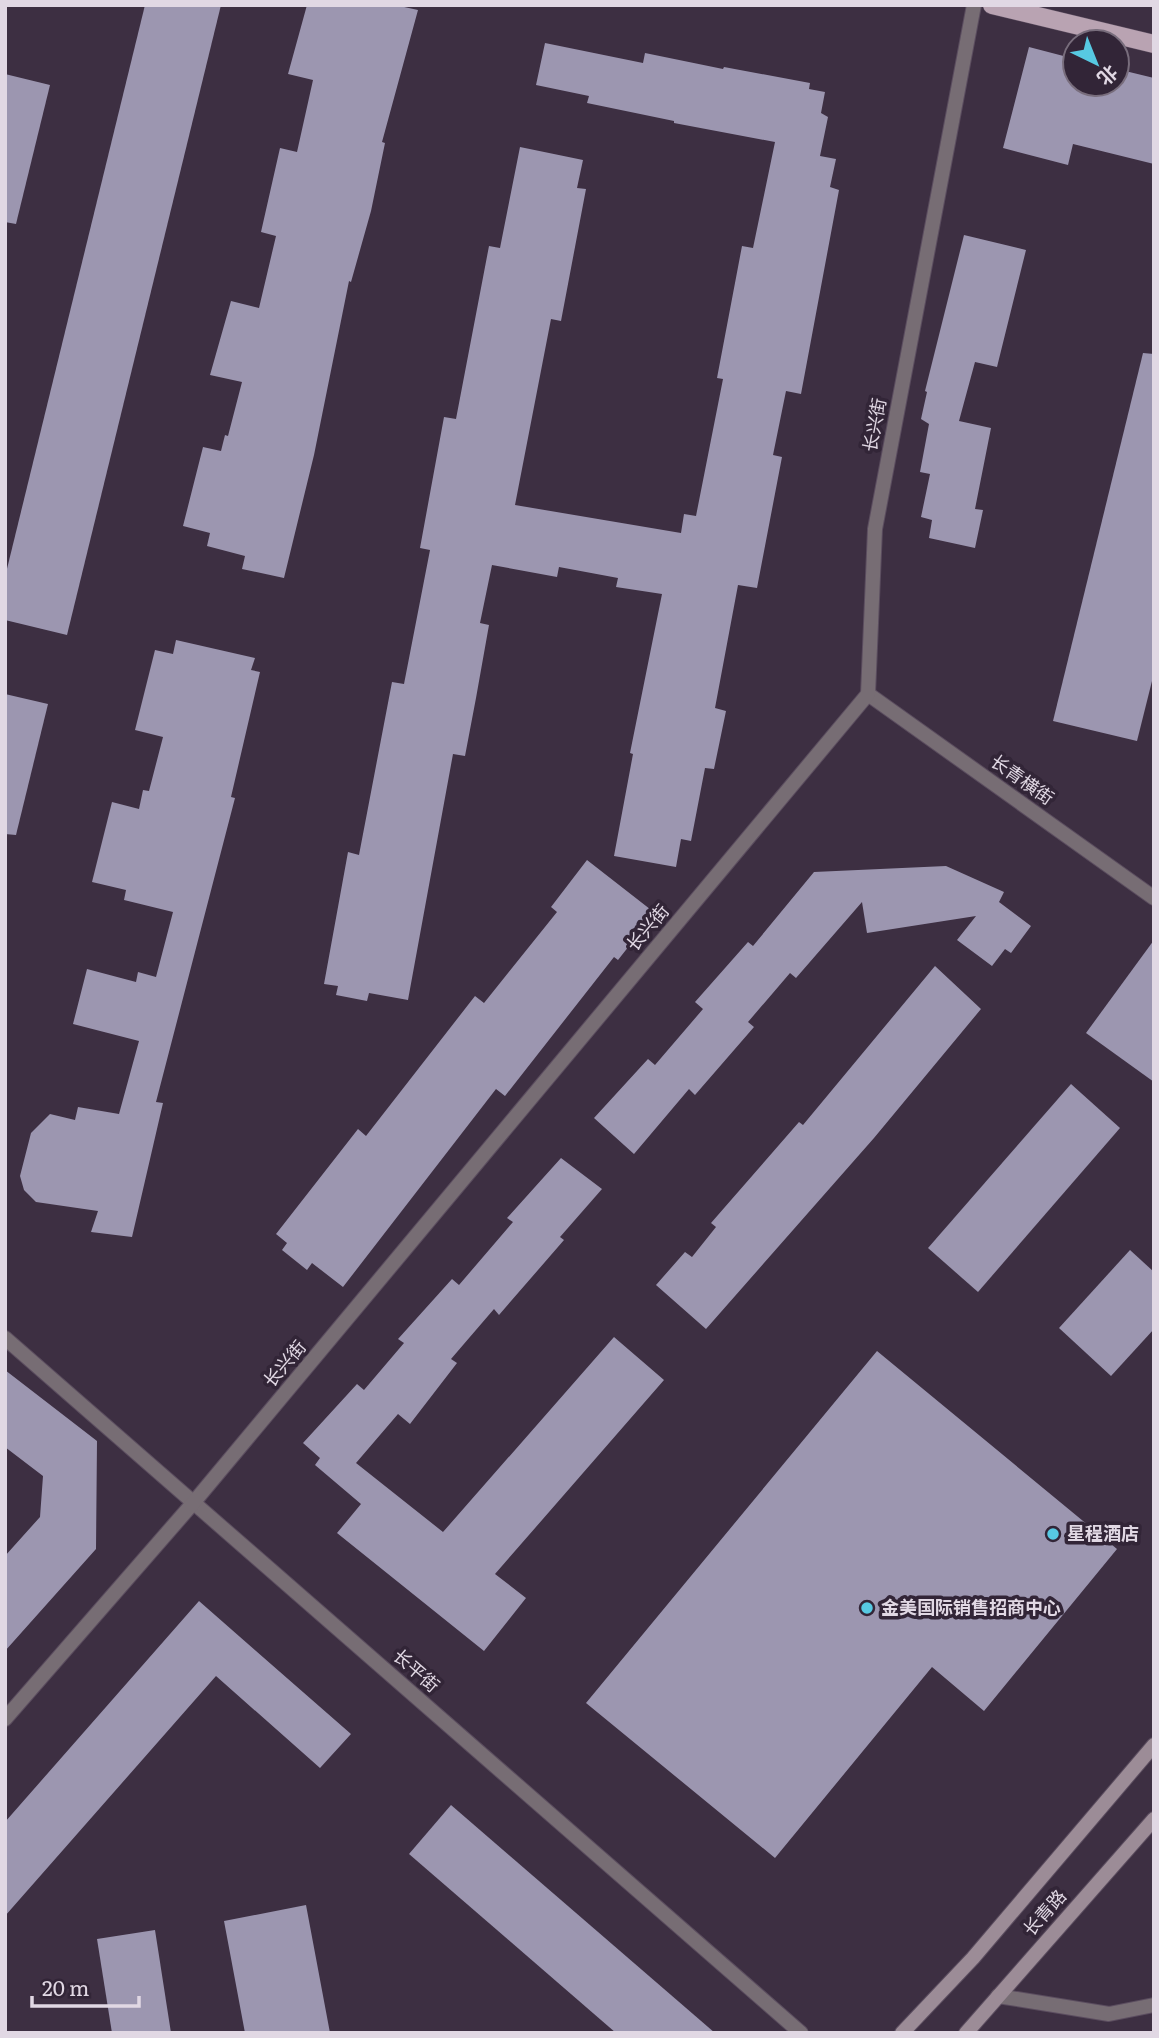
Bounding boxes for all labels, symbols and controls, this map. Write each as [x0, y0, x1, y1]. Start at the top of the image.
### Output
north arrow [1061, 28, 1131, 98]
text: 北 [1092, 59, 1125, 93]
street label: 长兴街 [855, 396, 892, 454]
street label: 长青横街 [986, 747, 1060, 810]
street label: 长兴街 [619, 898, 675, 956]
street label: 长兴街 [256, 1334, 312, 1392]
place label: 星程酒店 [1067, 1519, 1139, 1546]
marker: 星程酒店 [1045, 1526, 1061, 1542]
place label: 金美国际销售招商中心 [881, 1593, 1061, 1620]
marker: 金美国际销售招商中心 [859, 1600, 875, 1616]
street label: 长平街 [388, 1642, 446, 1698]
street label: 长青路 [1016, 1883, 1072, 1941]
scale bar [32, 1965, 138, 2009]
text: 20 m [42, 1971, 89, 2002]

